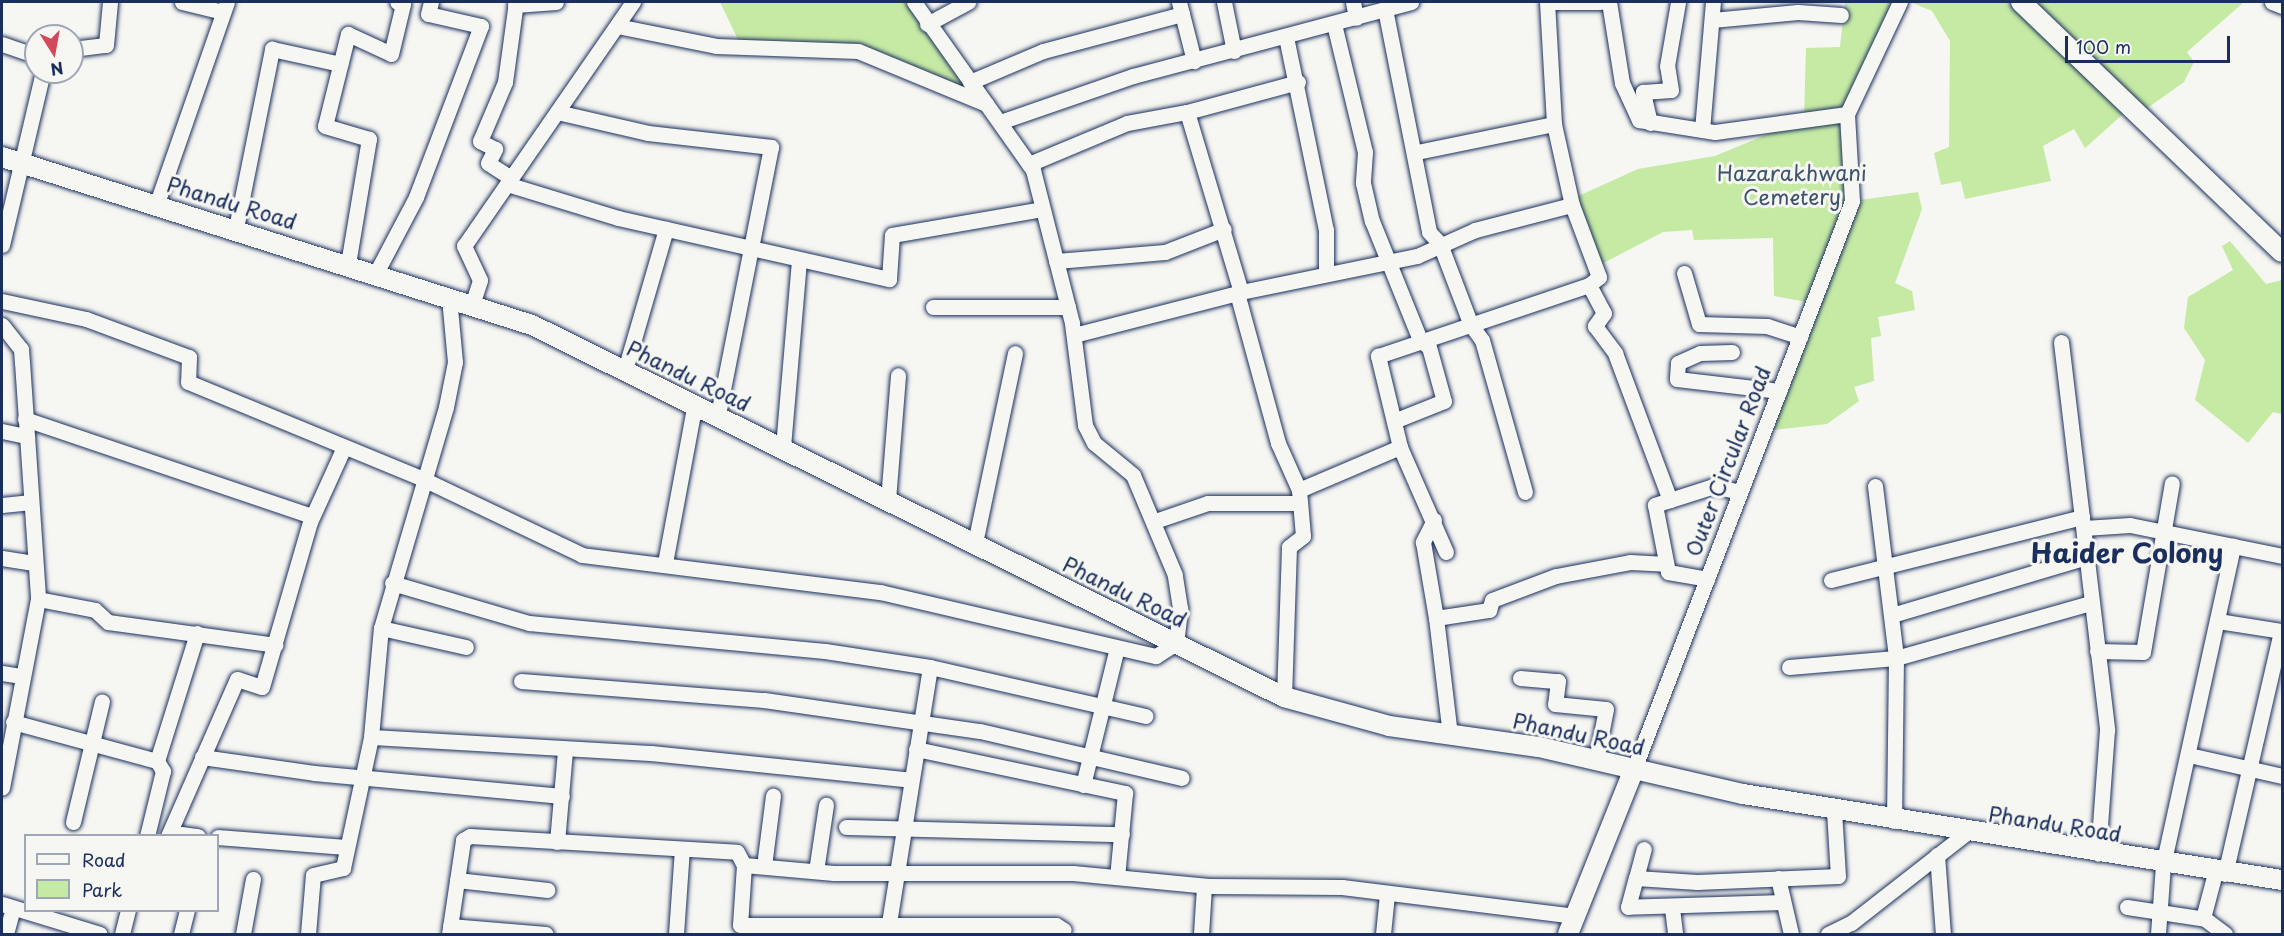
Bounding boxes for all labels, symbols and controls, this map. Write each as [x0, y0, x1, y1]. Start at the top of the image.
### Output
north arrow [24, 24, 84, 84]
scale bar [2068, 24, 2233, 62]
text: 100 m [2076, 33, 2131, 60]
text: N [49, 57, 66, 83]
park label: Hazarakhwani Cemetery [1717, 159, 1867, 209]
street label: Phandu Road [165, 170, 299, 234]
street label: Phandu Road [624, 334, 754, 416]
street label: Outer Circular Road [1679, 361, 1775, 561]
district label: Haider Colony [2030, 536, 2224, 568]
street label: Phandu Road [1060, 550, 1190, 632]
street label: Phandu Road [1511, 707, 1647, 759]
street label: Phandu Road [1987, 800, 2123, 846]
legend [24, 834, 219, 912]
text: Road [82, 846, 126, 873]
text: Park [82, 876, 122, 903]

